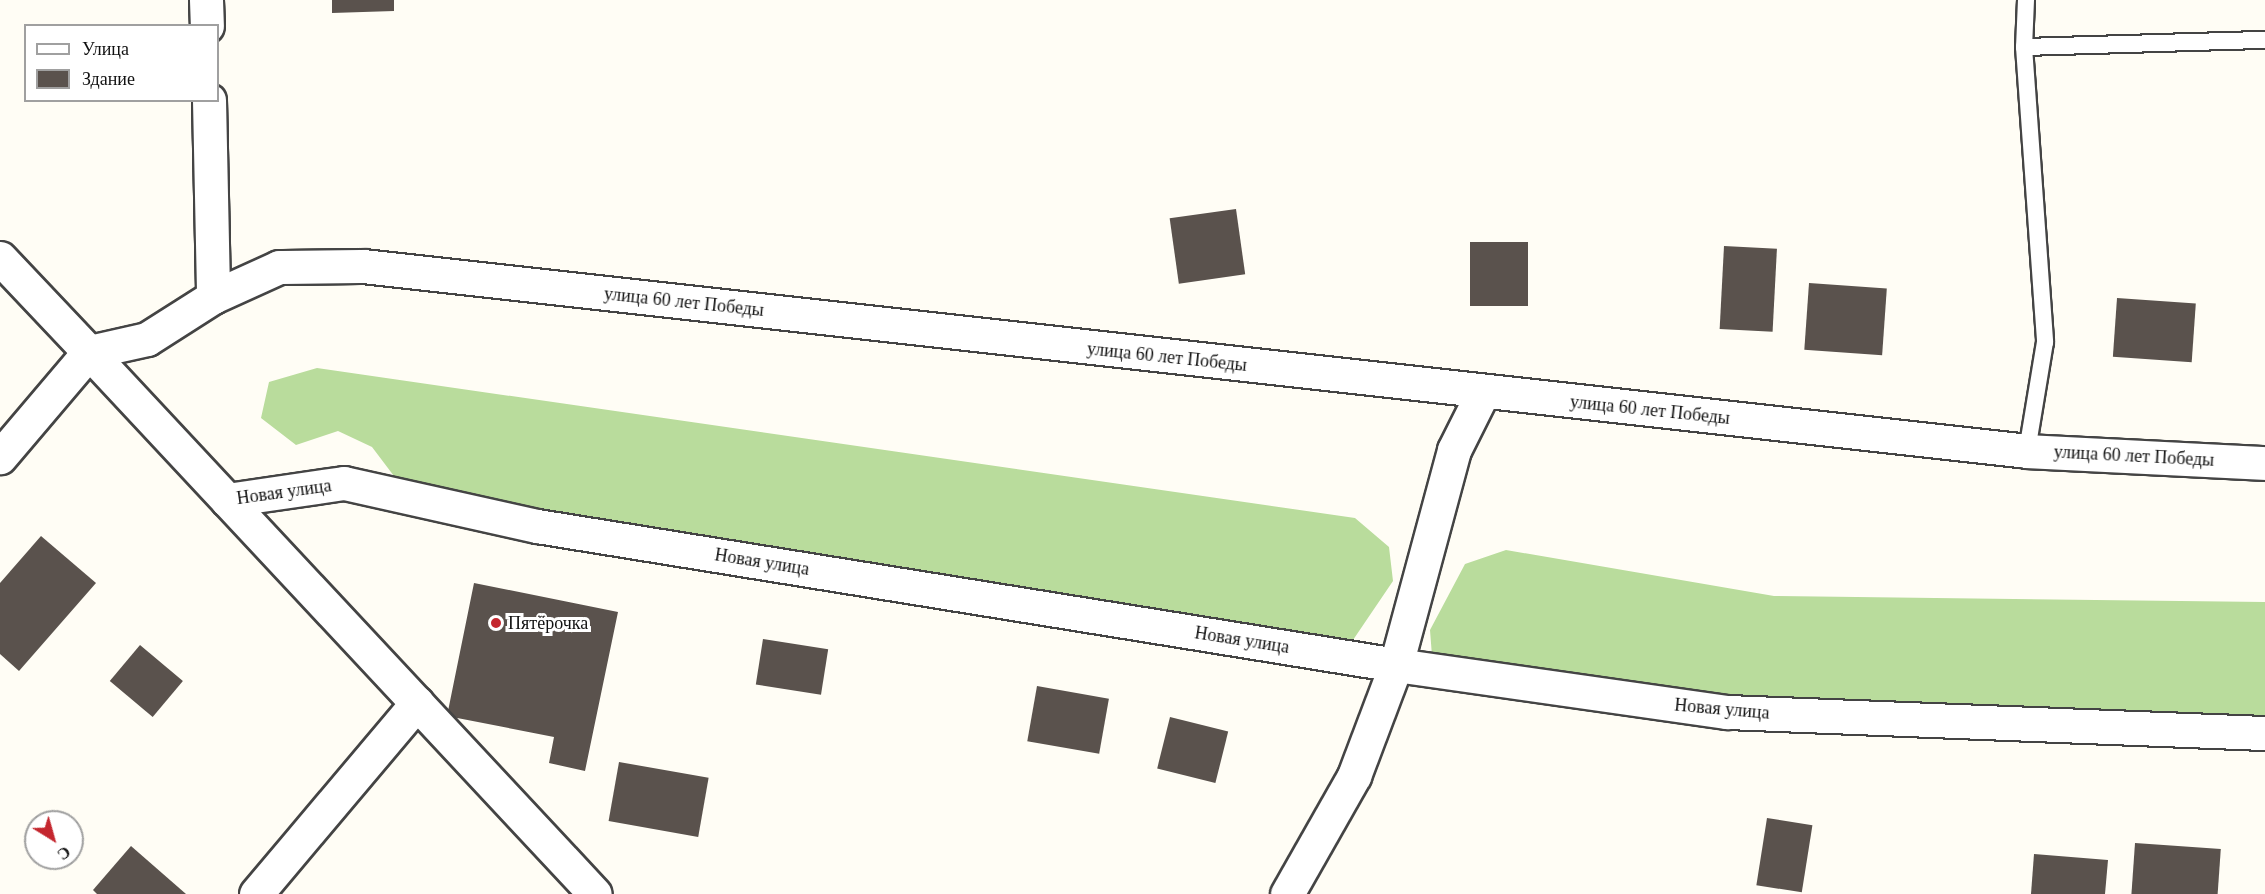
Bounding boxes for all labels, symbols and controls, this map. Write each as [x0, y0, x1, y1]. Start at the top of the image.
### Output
legend [24, 24, 219, 102]
text: Улица [82, 39, 129, 59]
text: Здание [82, 69, 135, 89]
street label: улица 60 лет Победы [603, 283, 765, 321]
street label: улица 60 лет Победы [1086, 338, 1248, 376]
street label: улица 60 лет Победы [1569, 391, 1731, 429]
street label: улица 60 лет Победы [2053, 441, 2215, 471]
street label: Новая улица [235, 475, 333, 509]
street label: Новая улица [713, 544, 811, 580]
place label: Пятёрочка [508, 612, 588, 634]
marker: Пятёрочка [489, 616, 503, 630]
street label: Новая улица [1193, 622, 1291, 658]
street label: Новая улица [1674, 694, 1770, 724]
north arrow [24, 810, 84, 870]
text: С [54, 843, 74, 863]

